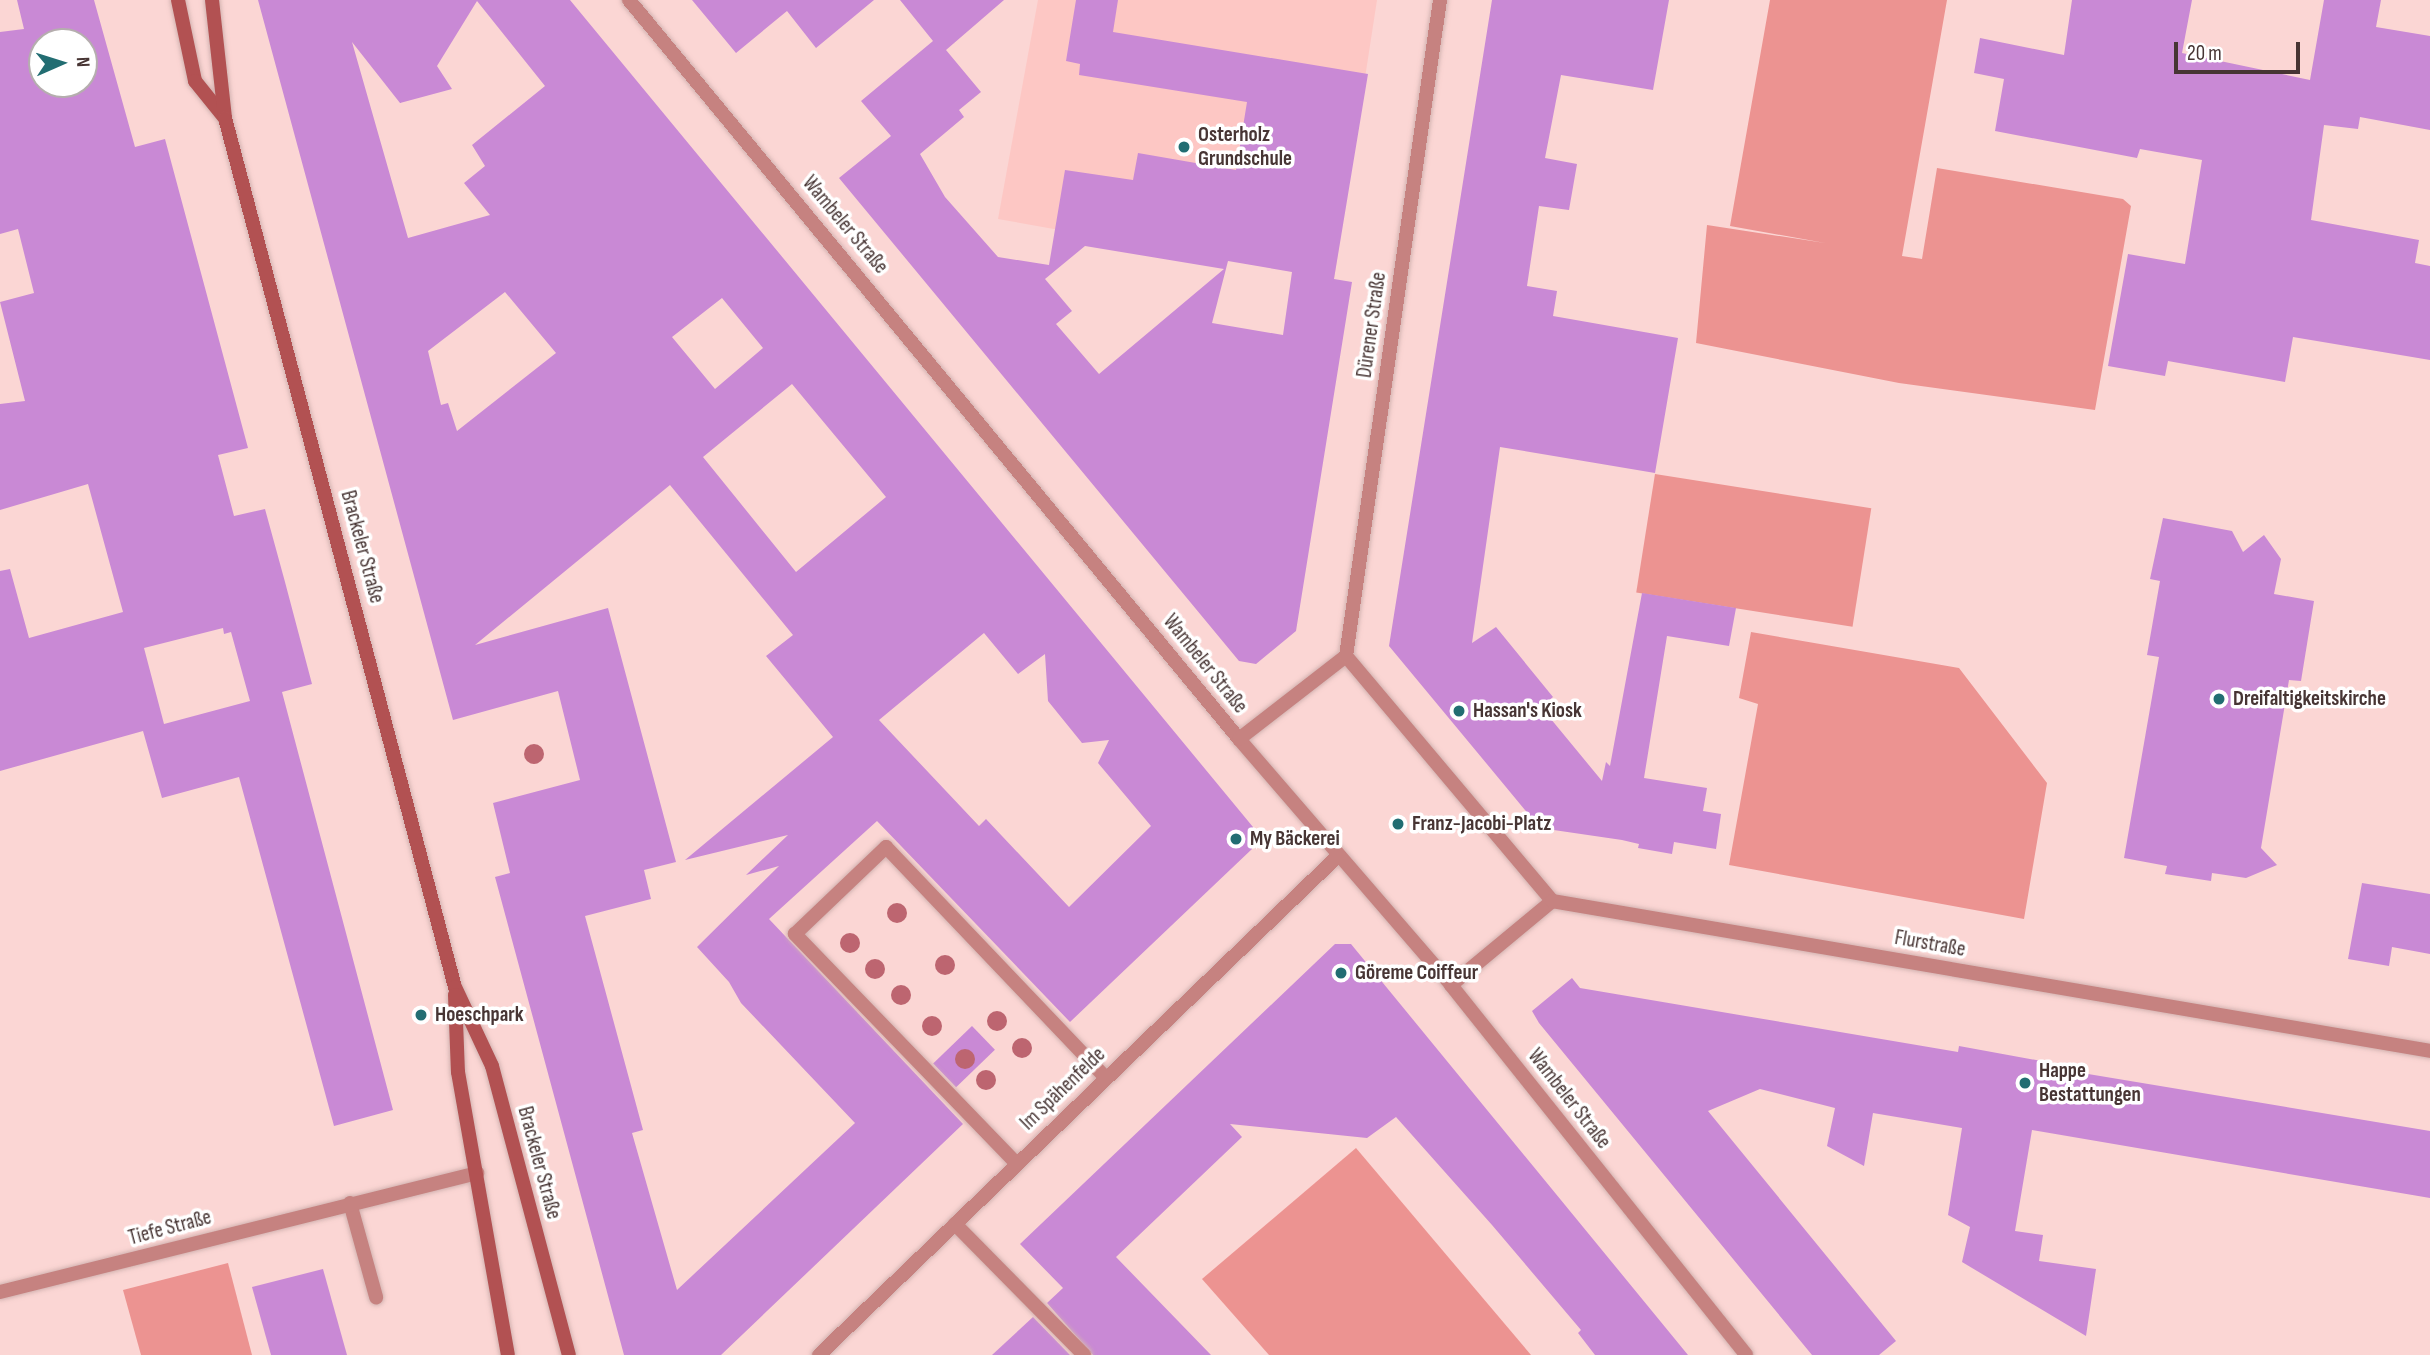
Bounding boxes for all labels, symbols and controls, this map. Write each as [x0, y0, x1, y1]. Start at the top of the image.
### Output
north arrow [28, 28, 98, 98]
scale bar [2178, 28, 2304, 72]
text: 20 m [2187, 41, 2222, 66]
text: N [71, 56, 94, 68]
place label: Osterholz Grundschule [1198, 122, 1292, 172]
marker: Osterholz Grundschule [1176, 139, 1192, 155]
street label: Wambeler Straße [797, 171, 893, 279]
street label: Dürener Straße [1352, 271, 1392, 379]
street label: Brackeler Straße [335, 488, 389, 606]
street label: Wambeler Straße [1157, 609, 1253, 719]
place label: Dreifaltigkeitskirche [2233, 686, 2386, 712]
marker: Dreifaltigkeitskirche [2211, 691, 2227, 707]
place label: Hassan's Kiosk [1473, 698, 1582, 724]
marker: Hassan's Kiosk [1451, 703, 1467, 719]
place label: Franz-Jacobi-Platz [1412, 811, 1551, 837]
marker: Franz-Jacobi-Platz [1390, 816, 1406, 832]
place label: My Bäckerei [1250, 826, 1340, 852]
marker: My Bäckerei [1228, 831, 1244, 847]
street label: Flurstraße [1893, 925, 1967, 963]
place label: Göreme Coiffeur [1355, 960, 1478, 986]
marker: Göreme Coiffeur [1333, 965, 1349, 981]
place label: Hoeschpark [435, 1002, 524, 1028]
marker: Hoeschpark [413, 1007, 429, 1023]
street label: Im Spähenfelde [1015, 1042, 1111, 1136]
street label: Wambeler Straße [1522, 1044, 1616, 1154]
place label: Happe Bestattungen [2039, 1058, 2141, 1108]
marker: Happe Bestattungen [2017, 1075, 2033, 1091]
street label: Brackeler Straße [512, 1104, 566, 1222]
street label: Tiefe Straße [126, 1205, 214, 1251]

